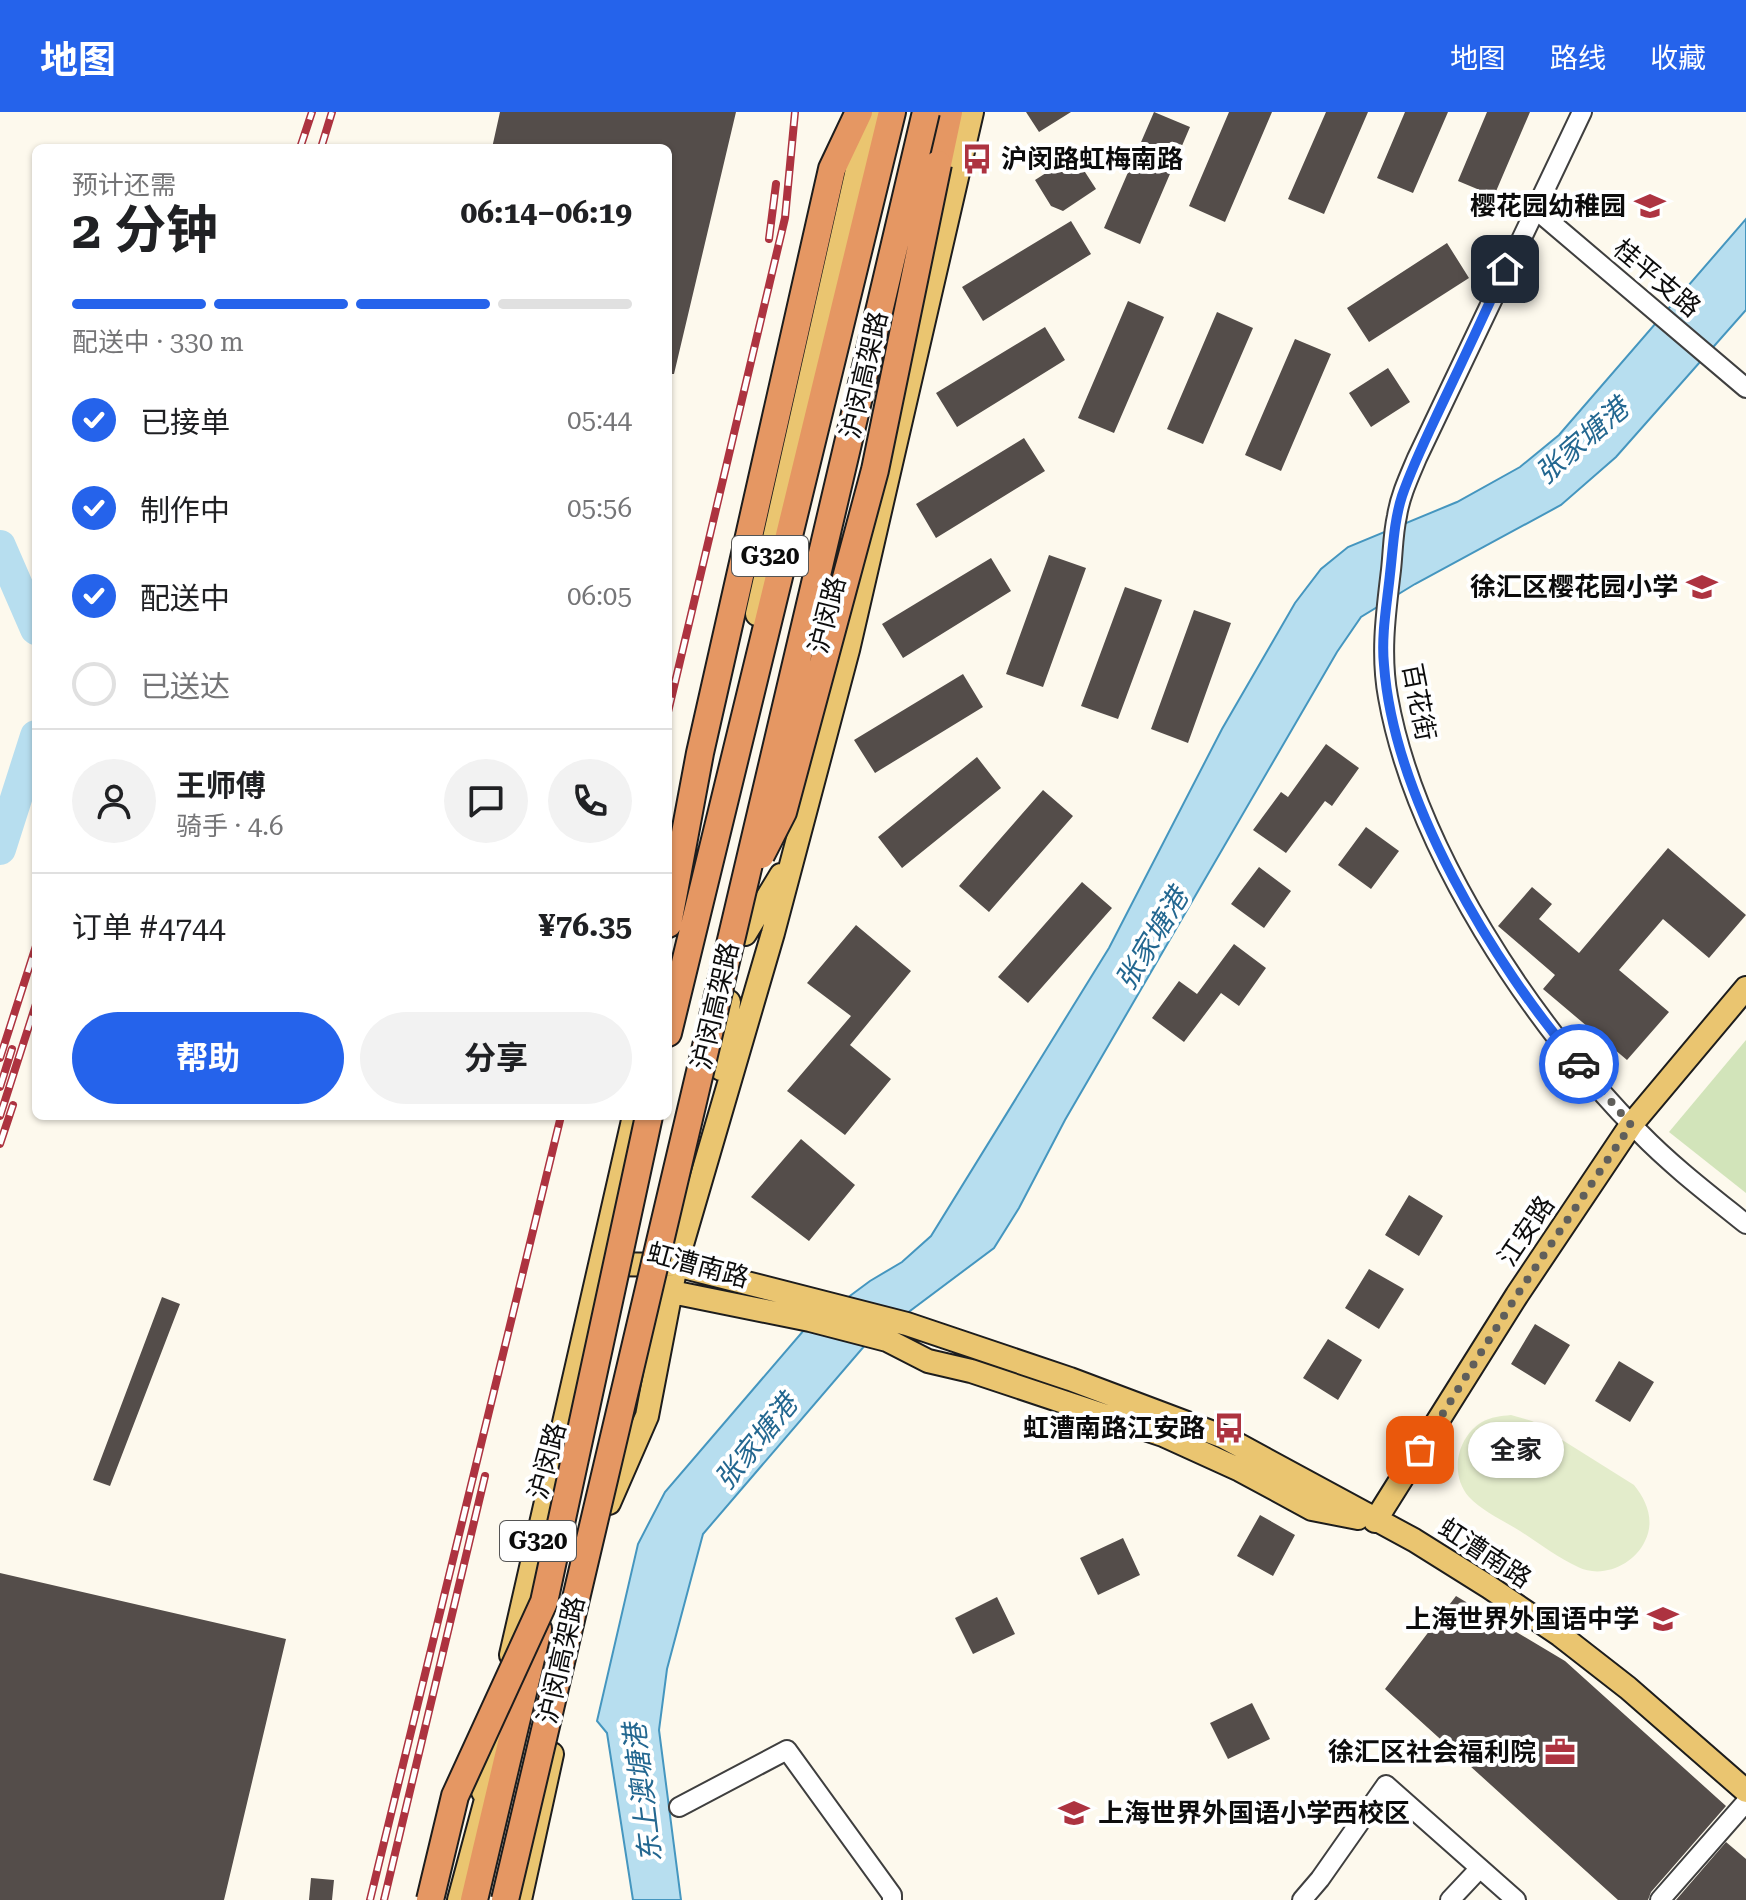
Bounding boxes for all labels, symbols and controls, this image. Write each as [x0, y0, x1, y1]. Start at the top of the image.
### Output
text: 地图 [40, 38, 116, 82]
text: 地图 [1450, 42, 1506, 75]
text: 路线 [1550, 42, 1606, 75]
text: 收藏 [1650, 42, 1706, 75]
bus stop icon: 沪闵路虹梅南路 [960, 142, 994, 176]
place label: 沪闵路虹梅南路 [1001, 144, 1183, 174]
text: 预计还需 [72, 170, 176, 200]
school or university icon: 樱花园幼稚园 [1633, 189, 1667, 223]
place label: 樱花园幼稚园 [1470, 191, 1626, 221]
text: 06:14–06:19 [460, 195, 632, 230]
text: 2 分钟 [72, 200, 218, 261]
street label: 桂平支路 [1608, 233, 1706, 323]
pin [1471, 235, 1539, 303]
icon: home [1483, 247, 1527, 291]
street label: 沪闵高架路 [835, 308, 893, 442]
text: 配送中 · 330 m [72, 327, 244, 357]
water label: 张家塘港 [1529, 389, 1638, 490]
icon: check [72, 398, 116, 442]
text: 已接单 [140, 405, 230, 440]
text: 05:44 [567, 405, 632, 435]
icon: check [72, 486, 116, 530]
text: 制作中 [140, 493, 230, 528]
text: 05:56 [567, 493, 632, 523]
road number: G320 [732, 536, 808, 576]
school or university icon: 徐汇区樱花园小学 [1685, 570, 1719, 604]
place label: 徐汇区樱花园小学 [1470, 572, 1678, 602]
icon: check [72, 574, 116, 618]
street label: 沪闵路 [803, 574, 851, 656]
text: 配送中 [140, 581, 230, 616]
text: 06:05 [567, 581, 632, 611]
street label: 百花街 [1397, 661, 1441, 743]
text: 已送达 [140, 669, 230, 704]
button: person [72, 759, 156, 843]
button: chat [444, 759, 528, 843]
button: phone [548, 759, 632, 843]
text: 王师傅 [176, 768, 266, 803]
text: 骑手 · 4.6 [176, 811, 284, 841]
water label: 张家塘港 [1109, 879, 1197, 996]
text: ¥76.35 [539, 908, 632, 943]
text: 订单 #4744 [72, 910, 226, 945]
street label: 沪闵高架路 [686, 939, 744, 1073]
button: 帮助 [72, 1012, 344, 1104]
button: 分享 [360, 1012, 632, 1104]
courier [1539, 1024, 1619, 1104]
icon: car [1557, 1042, 1601, 1086]
street label: 江安路 [1492, 1190, 1560, 1272]
street label: 虹漕南路 [644, 1237, 752, 1293]
water label: 张家塘港 [708, 1385, 807, 1496]
bus stop icon: 虹漕南路江安路 [1212, 1411, 1246, 1445]
place label: 虹漕南路江安路 [1023, 1413, 1205, 1443]
pin [1386, 1416, 1454, 1484]
street label: 沪闵路 [522, 1419, 572, 1503]
callout: 全家 [1468, 1422, 1564, 1478]
icon: bag [1398, 1428, 1442, 1472]
text: 全家 [1490, 1435, 1542, 1465]
street label: 虹漕南路 [1433, 1512, 1537, 1594]
road number: G320 [500, 1521, 576, 1561]
street label: 沪闵高架路 [532, 1593, 590, 1727]
school or university icon: 上海世界外国语中学 [1646, 1602, 1680, 1636]
place label: 上海世界外国语中学 [1405, 1604, 1639, 1634]
water label: 东上澳塘港 [618, 1718, 668, 1864]
office icon: 徐汇区社会福利院 [1543, 1735, 1577, 1769]
place label: 徐汇区社会福利院 [1328, 1737, 1536, 1767]
school or university icon: 上海世界外国语小学西校区 [1057, 1796, 1091, 1830]
place label: 上海世界外国语小学西校区 [1098, 1798, 1410, 1828]

